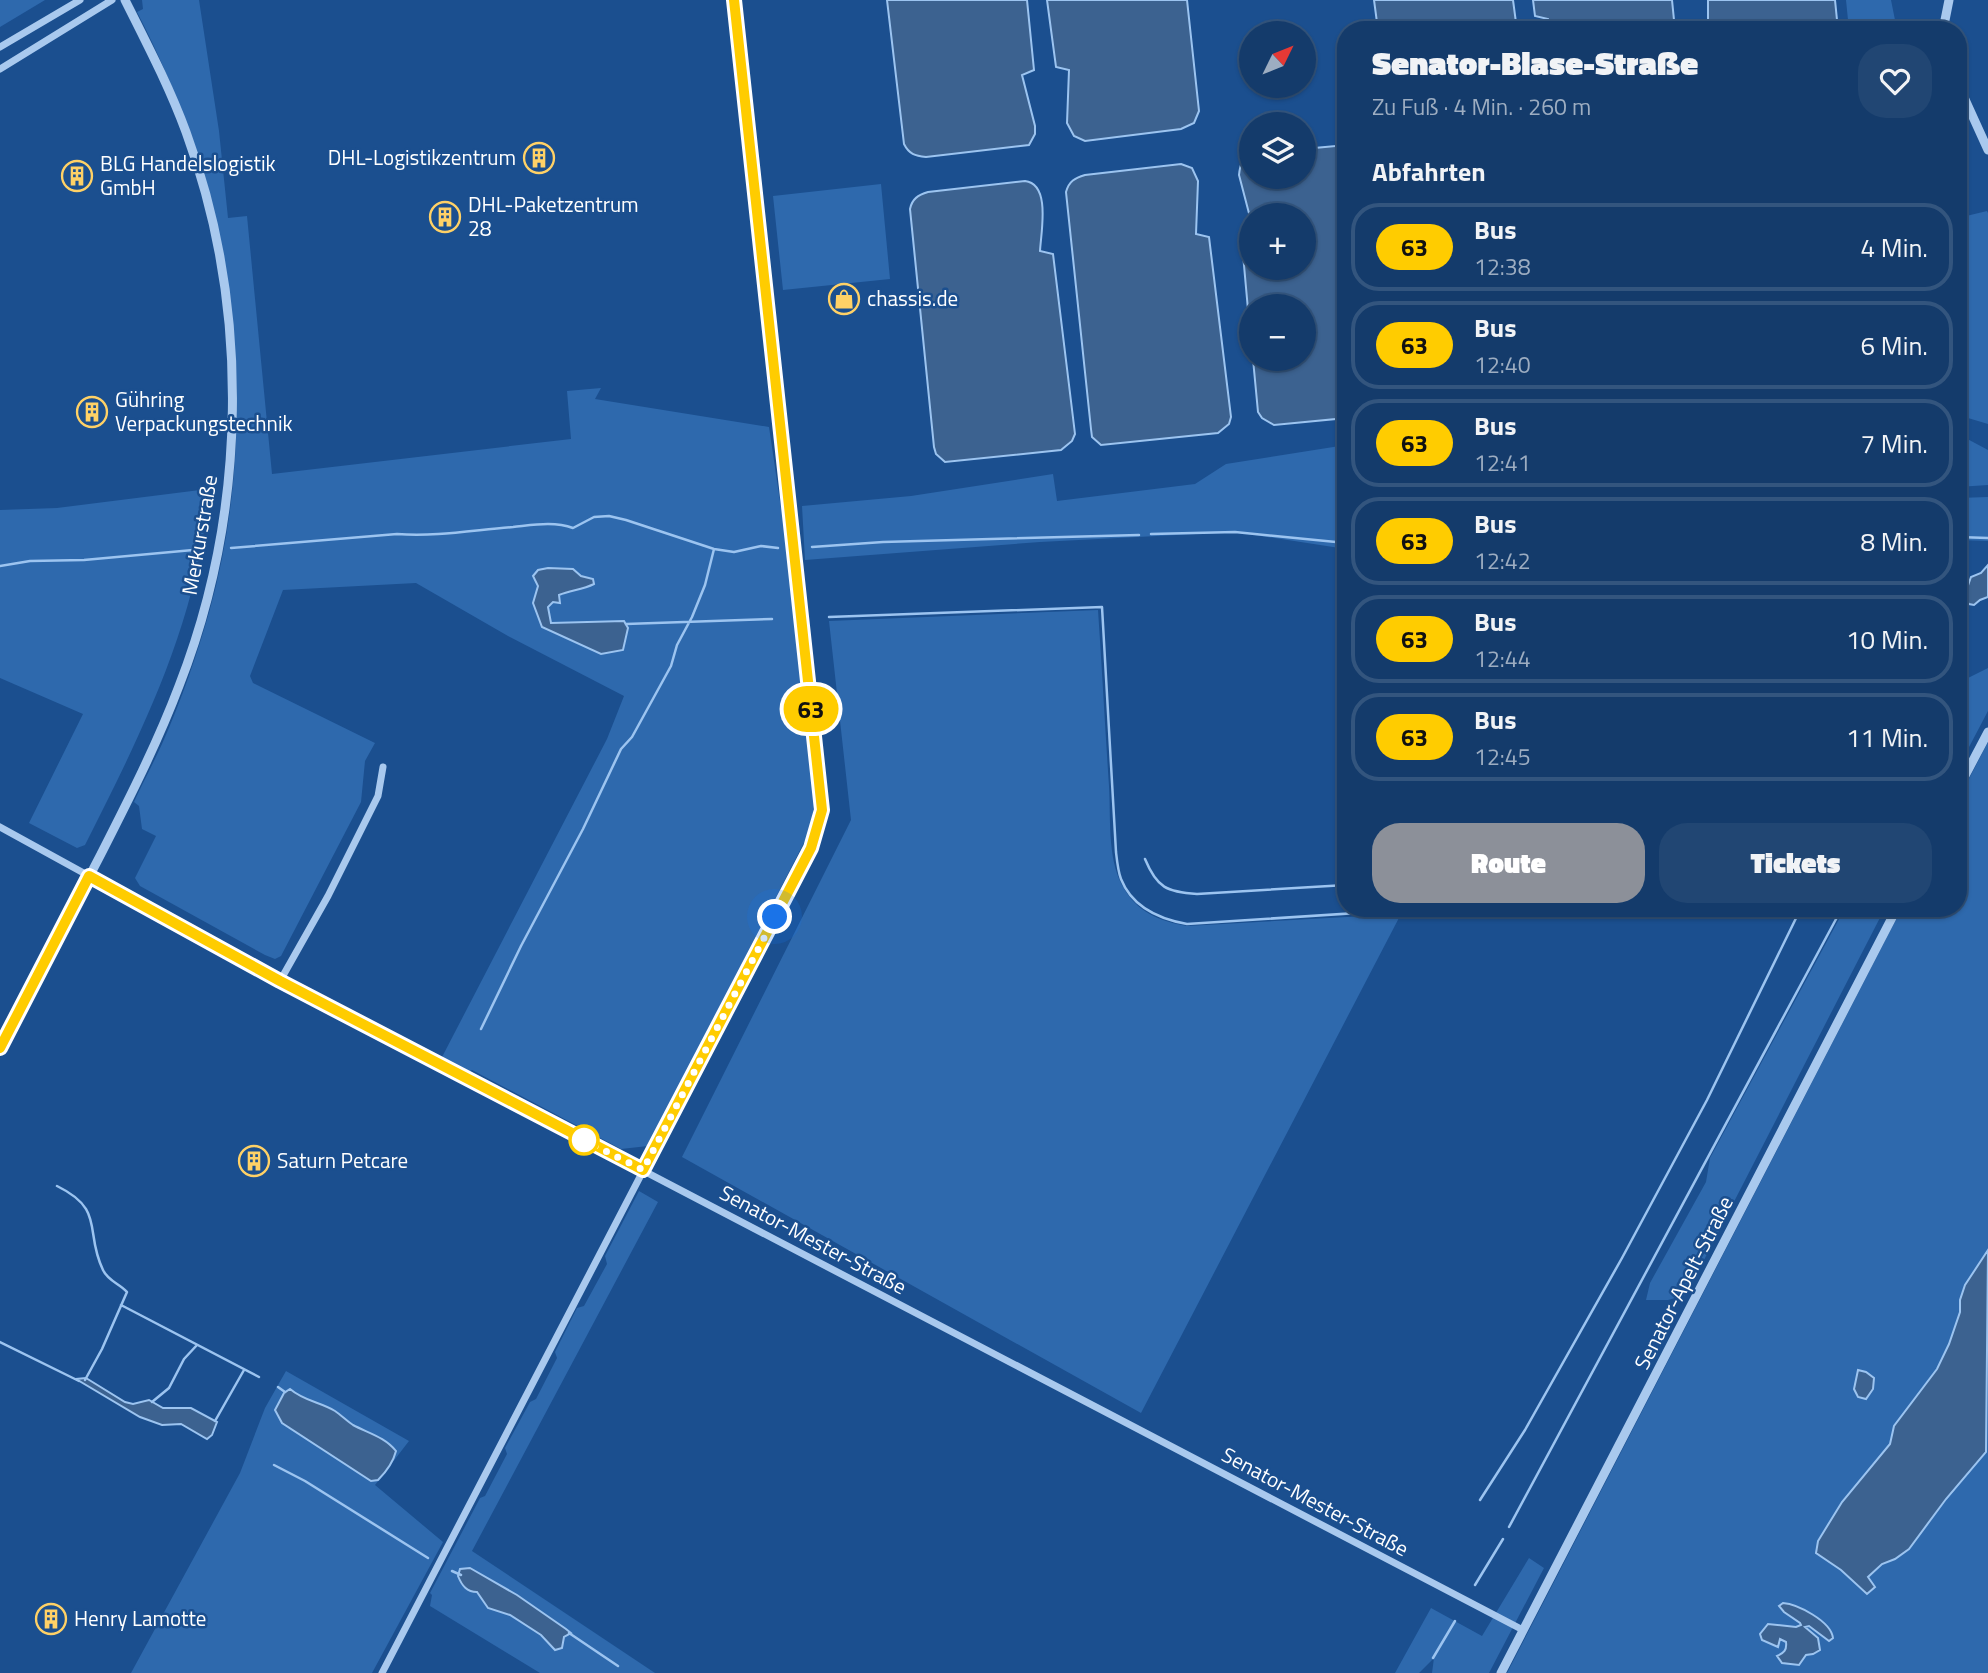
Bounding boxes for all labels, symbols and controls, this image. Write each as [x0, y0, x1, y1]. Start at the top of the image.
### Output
north arrow [1239, 21, 1316, 98]
map controls [1239, 21, 1316, 371]
text: Senator-Blase-Straße [1372, 38, 1698, 88]
button: heart [1858, 44, 1932, 118]
text: Zu Fuß · 4 Min. · 260 m [1372, 89, 1591, 124]
button: layers [1239, 112, 1316, 189]
place label: DHL-Logistikzentrum [328, 141, 516, 173]
building icon: DHL-Logistikzentrum [522, 141, 556, 175]
place label: BLG Handelslogistik GmbH [100, 147, 276, 203]
text: Abfahrten [1372, 152, 1486, 191]
building icon: BLG Handelslogistik GmbH [60, 159, 94, 193]
place label: DHL-Paketzentrum 28 [468, 188, 639, 244]
building icon: DHL-Paketzentrum 28 [428, 200, 462, 234]
button: + [1239, 203, 1316, 280]
text: Bus [1474, 210, 1516, 249]
text: 4 Min. [1861, 228, 1928, 267]
text: 63 [1401, 229, 1428, 265]
text: 12:38 [1474, 249, 1531, 284]
shop icon: chassis.de [827, 282, 861, 316]
place label: chassis.de [867, 282, 958, 314]
button: − [1239, 294, 1316, 371]
text: Bus [1474, 308, 1516, 347]
text: 6 Min. [1861, 326, 1928, 365]
text: 63 [1401, 327, 1428, 363]
text: 12:40 [1474, 347, 1531, 382]
place label: Gühring Verpackungstechnik [115, 383, 293, 439]
building icon: Gühring Verpackungstechnik [75, 395, 109, 429]
text: Bus [1474, 406, 1516, 445]
text: 7 Min. [1861, 424, 1928, 463]
text: 63 [1401, 425, 1428, 461]
text: 12:41 [1474, 445, 1531, 480]
street label: Merkurstraße [173, 472, 225, 597]
text: Bus [1474, 504, 1516, 543]
text: 8 Min. [1861, 522, 1928, 561]
text: 63 [1401, 523, 1428, 559]
text: 12:42 [1474, 543, 1531, 578]
text: Bus [1474, 602, 1516, 641]
text: 10 Min. [1846, 620, 1928, 659]
text: 63 [1401, 621, 1428, 657]
text: 12:44 [1474, 641, 1531, 676]
line badge: 63 [780, 686, 842, 732]
text: 63 [798, 691, 824, 727]
text: Bus [1474, 700, 1516, 739]
text: 11 Min. [1846, 718, 1928, 757]
text: 63 [1401, 719, 1428, 755]
text: 12:45 [1474, 739, 1531, 774]
button: Route [1372, 823, 1645, 903]
button: Tickets [1659, 823, 1932, 903]
your location [757, 899, 792, 934]
unlabelled marker [569, 1125, 599, 1155]
building icon: Saturn Petcare [237, 1144, 271, 1178]
place label: Saturn Petcare [277, 1144, 408, 1176]
street label: Senator-Mester-Straße [714, 1176, 913, 1302]
street label: Senator-Apelt-Straße [1625, 1190, 1741, 1375]
street label: Senator-Mester-Straße [1216, 1438, 1415, 1564]
building icon: Henry Lamotte [34, 1602, 68, 1636]
place label: Henry Lamotte [74, 1602, 206, 1634]

